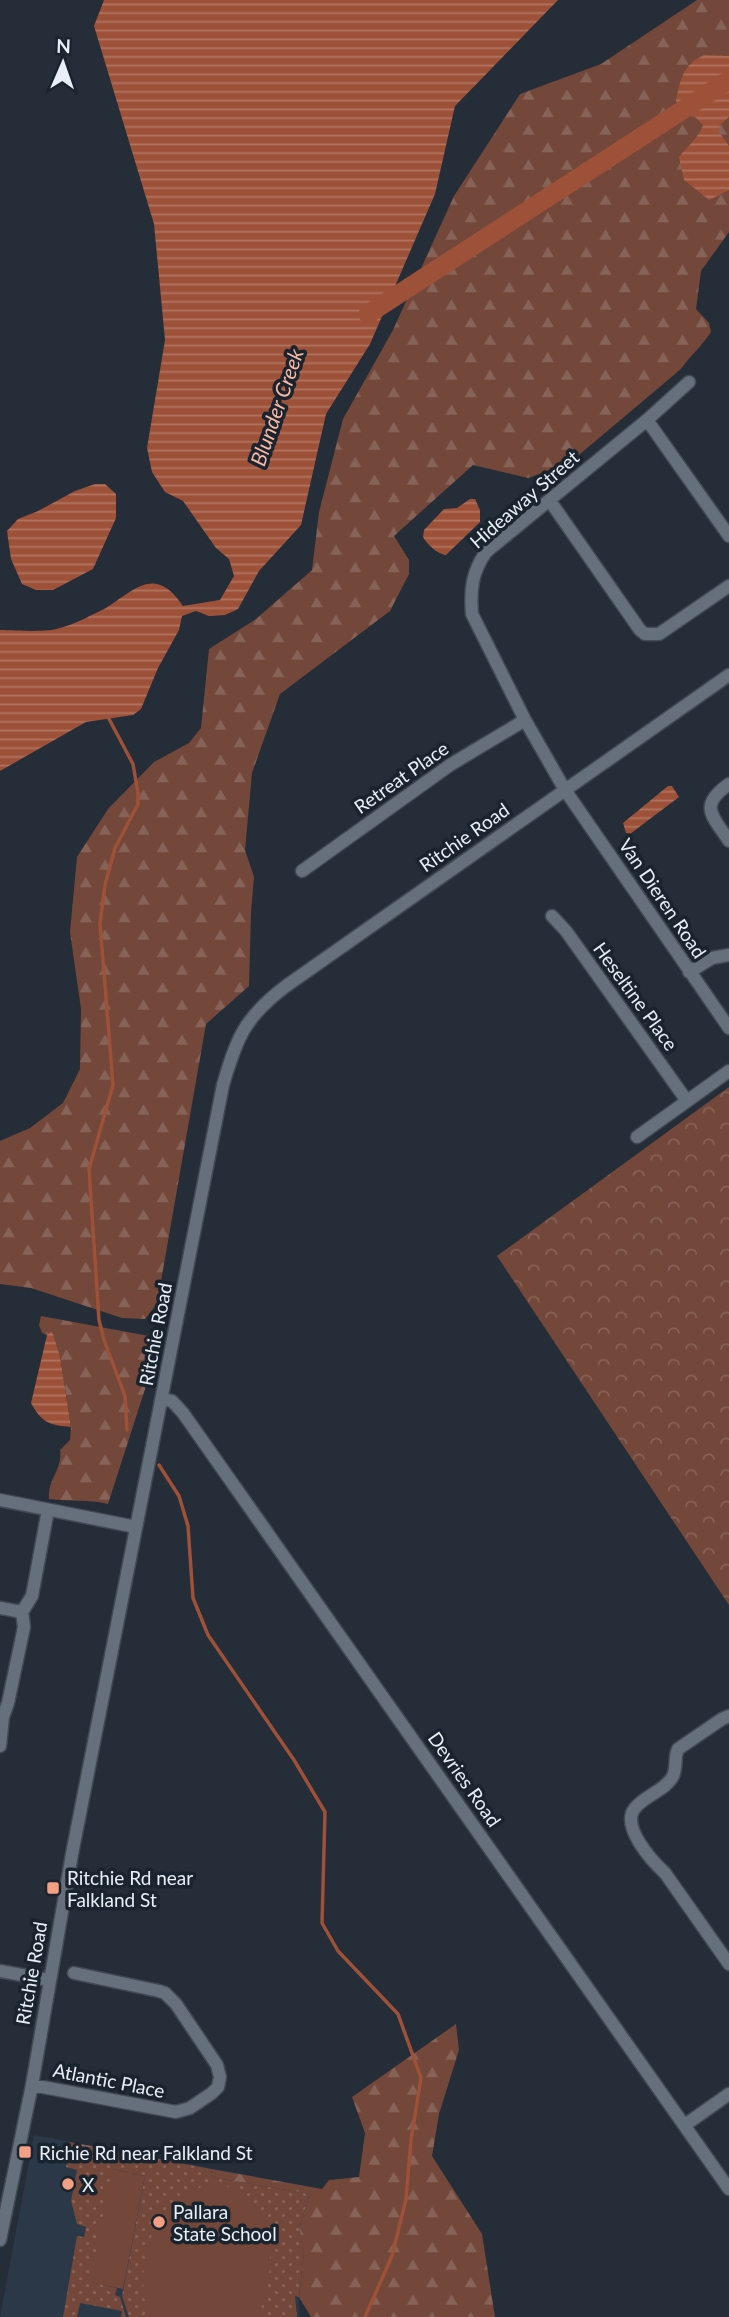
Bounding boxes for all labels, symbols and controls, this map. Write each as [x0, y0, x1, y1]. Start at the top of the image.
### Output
north arrow [28, 28, 98, 98]
text: N [56, 34, 71, 57]
water label: Blunder Creek [244, 344, 308, 469]
street label: Hideaway Street [465, 445, 583, 553]
street label: Retreat Place [349, 736, 453, 818]
street label: Ritchie Road [415, 798, 513, 876]
street label: Van Dieren Road [614, 834, 712, 962]
street label: Heseltine Place [589, 937, 683, 1055]
street label: Ritchie Road [134, 1281, 176, 1387]
street label: Devries Road [424, 1727, 506, 1831]
place label: Ritchie Rd near Falkland St [67, 1866, 193, 1911]
marker: Ritchie Rd near Falkland St [45, 1880, 61, 1896]
street label: Ritchie Road [11, 1920, 51, 2026]
street label: Atlantic Place [51, 2058, 167, 2102]
place label: Richie Rd near Falkland St [39, 2141, 253, 2164]
marker: Richie Rd near Falkland St [17, 2144, 33, 2160]
place label: X [82, 2173, 95, 2196]
marker: X [60, 2176, 76, 2192]
place label: Pallara State School [173, 2200, 277, 2245]
marker: Pallara State School [151, 2214, 167, 2230]

